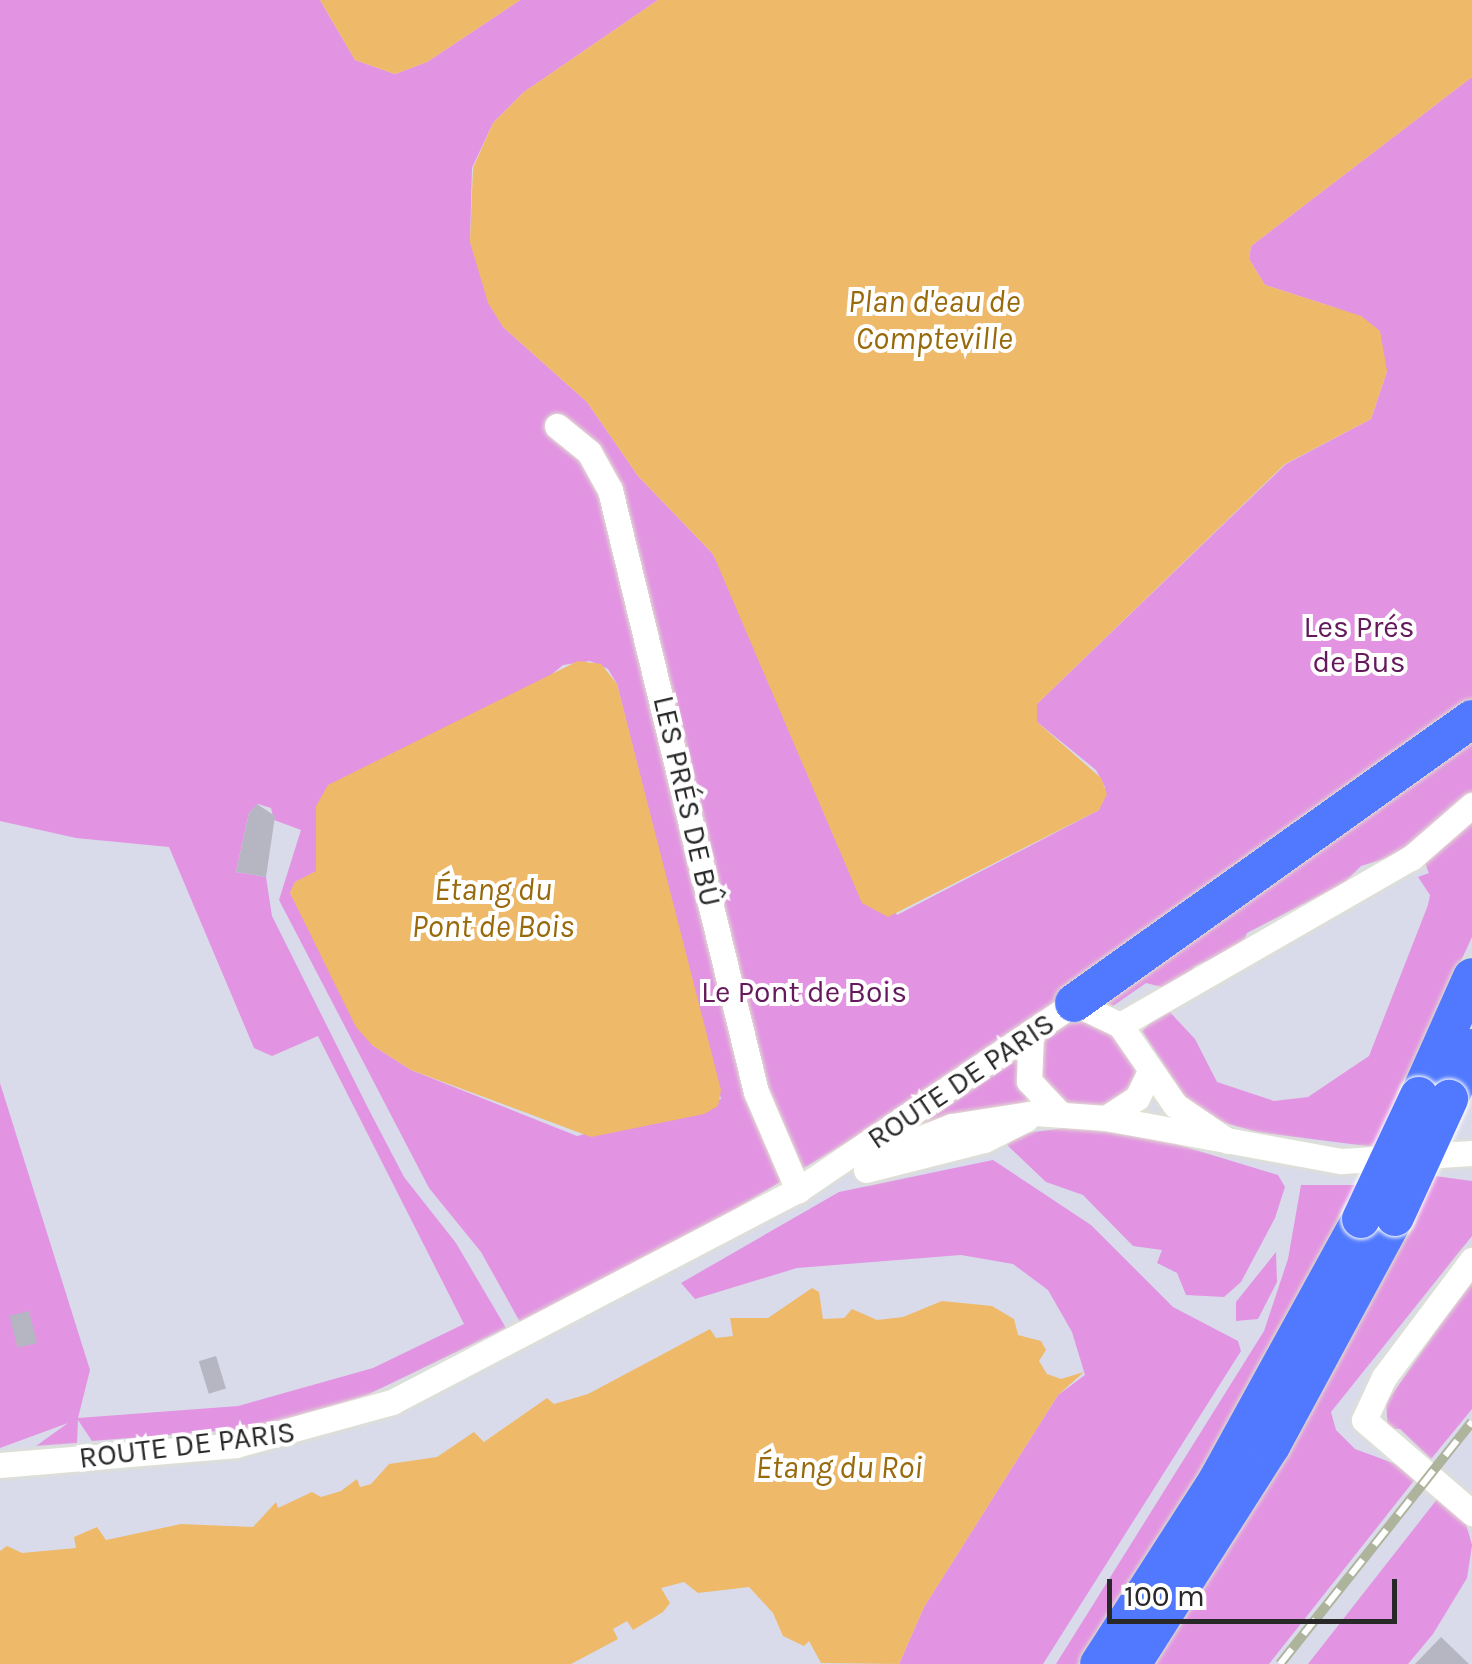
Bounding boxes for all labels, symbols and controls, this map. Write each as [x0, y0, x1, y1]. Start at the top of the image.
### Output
water label: Plan d'eau de Compteville [848, 284, 1020, 359]
park label: Les Prés de Bus [1304, 609, 1414, 680]
street label: LES PRÉS DE BÛ [645, 692, 729, 910]
water label: Étang du Pont de Bois [412, 872, 574, 947]
park label: Le Pont de Bois [701, 974, 907, 1010]
street label: ROUTE DE PARIS [861, 1005, 1061, 1157]
street label: ROUTE DE PARIS [77, 1414, 297, 1476]
water label: Étang du Roi [755, 1449, 923, 1487]
scale bar [1112, 1559, 1402, 1621]
text: 100 m [1124, 1578, 1205, 1614]

